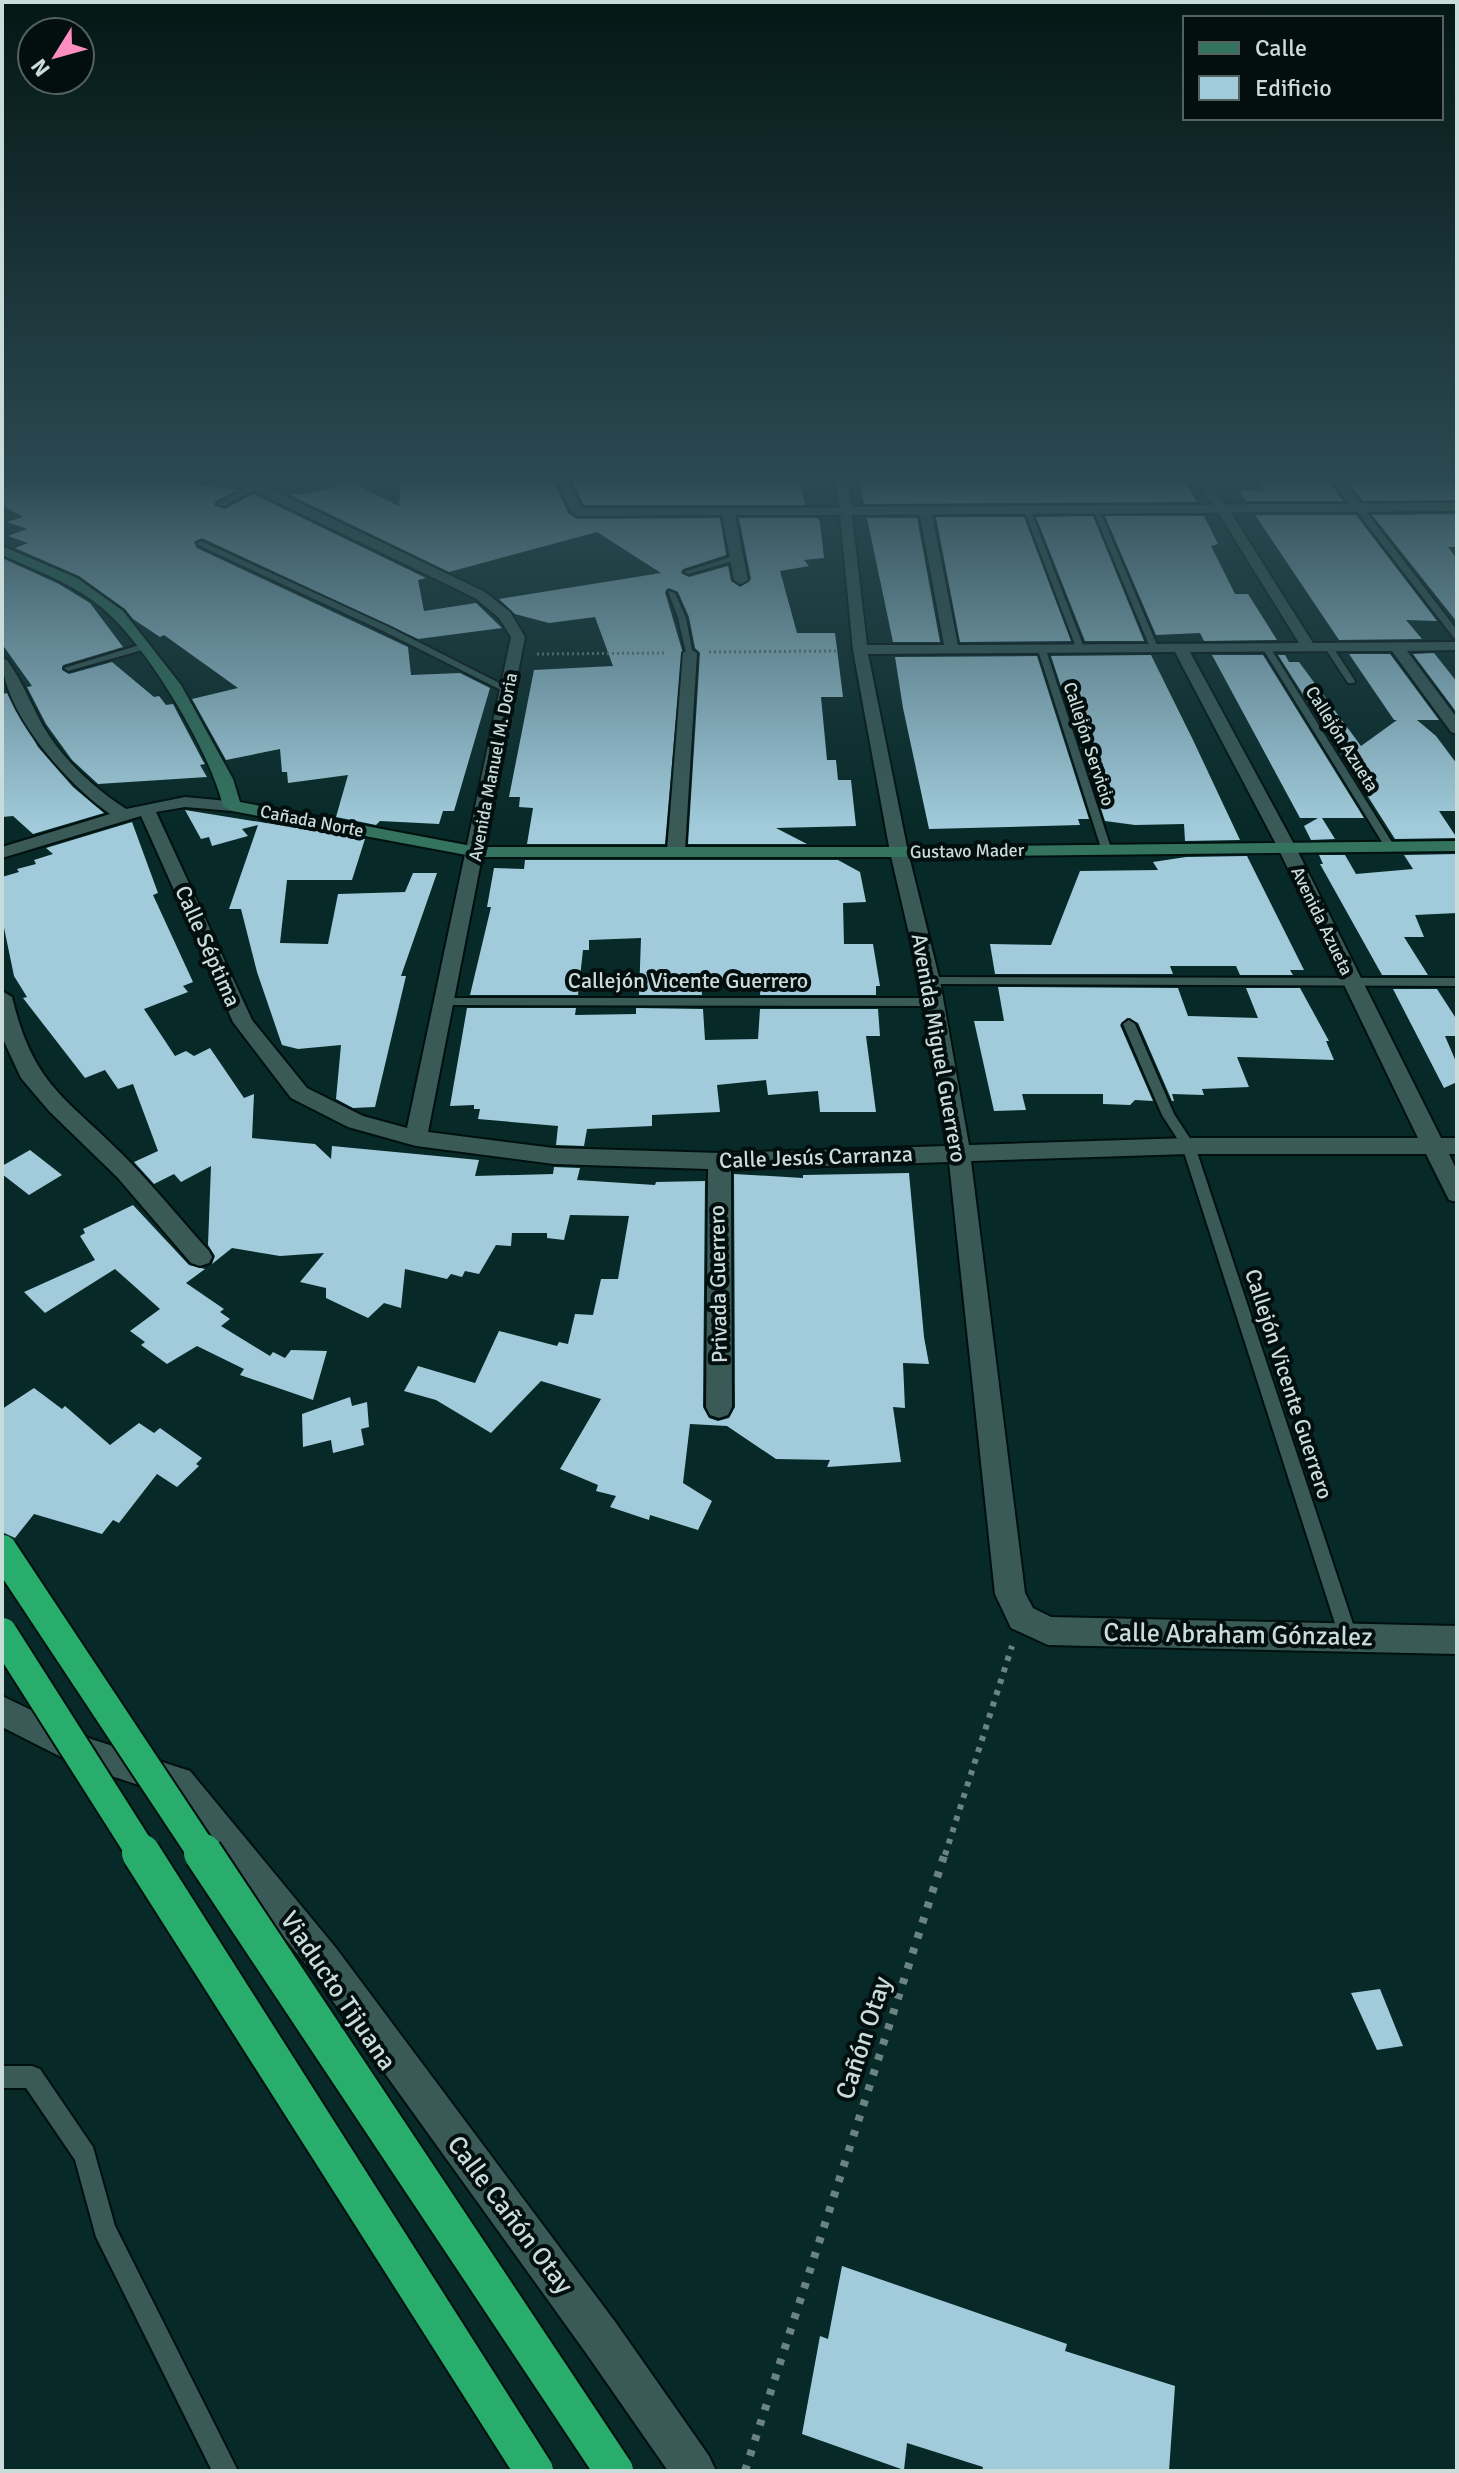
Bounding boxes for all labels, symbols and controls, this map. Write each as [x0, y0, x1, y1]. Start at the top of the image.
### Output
north arrow [16, 16, 96, 96]
legend [1183, 16, 1443, 120]
text: Calle [1255, 33, 1307, 63]
text: N [25, 53, 56, 82]
text: Edificio [1255, 73, 1332, 103]
street label: Avenida Manuel M. Doria [464, 671, 522, 863]
street label: Callejón Servicio [1059, 679, 1119, 809]
street label: Callejón Azueta [1301, 682, 1383, 796]
street label: Cañada Norte [258, 800, 366, 842]
street label: Gustavo Mader [910, 839, 1025, 863]
street label: Avenida Azueta [1286, 863, 1358, 979]
street label: Calle Séptima [169, 881, 247, 1011]
street label: Avenida Miguel Guerrero [906, 931, 972, 1165]
street label: Callejón Vicente Guerrero [568, 967, 808, 994]
street label: Calle Jesús Carranza [719, 1140, 913, 1174]
street label: Privada Guerrero [703, 1205, 733, 1363]
street label: Callejón Vicente Guerrero [1239, 1266, 1339, 1502]
street label: Calle Abraham Gónzalez [1103, 1617, 1373, 1653]
street label: Viaducto Tijuana [273, 1905, 403, 2077]
street label: Cañón Otay [829, 1972, 899, 2104]
street label: Calle Cañón Otay [440, 2130, 580, 2300]

